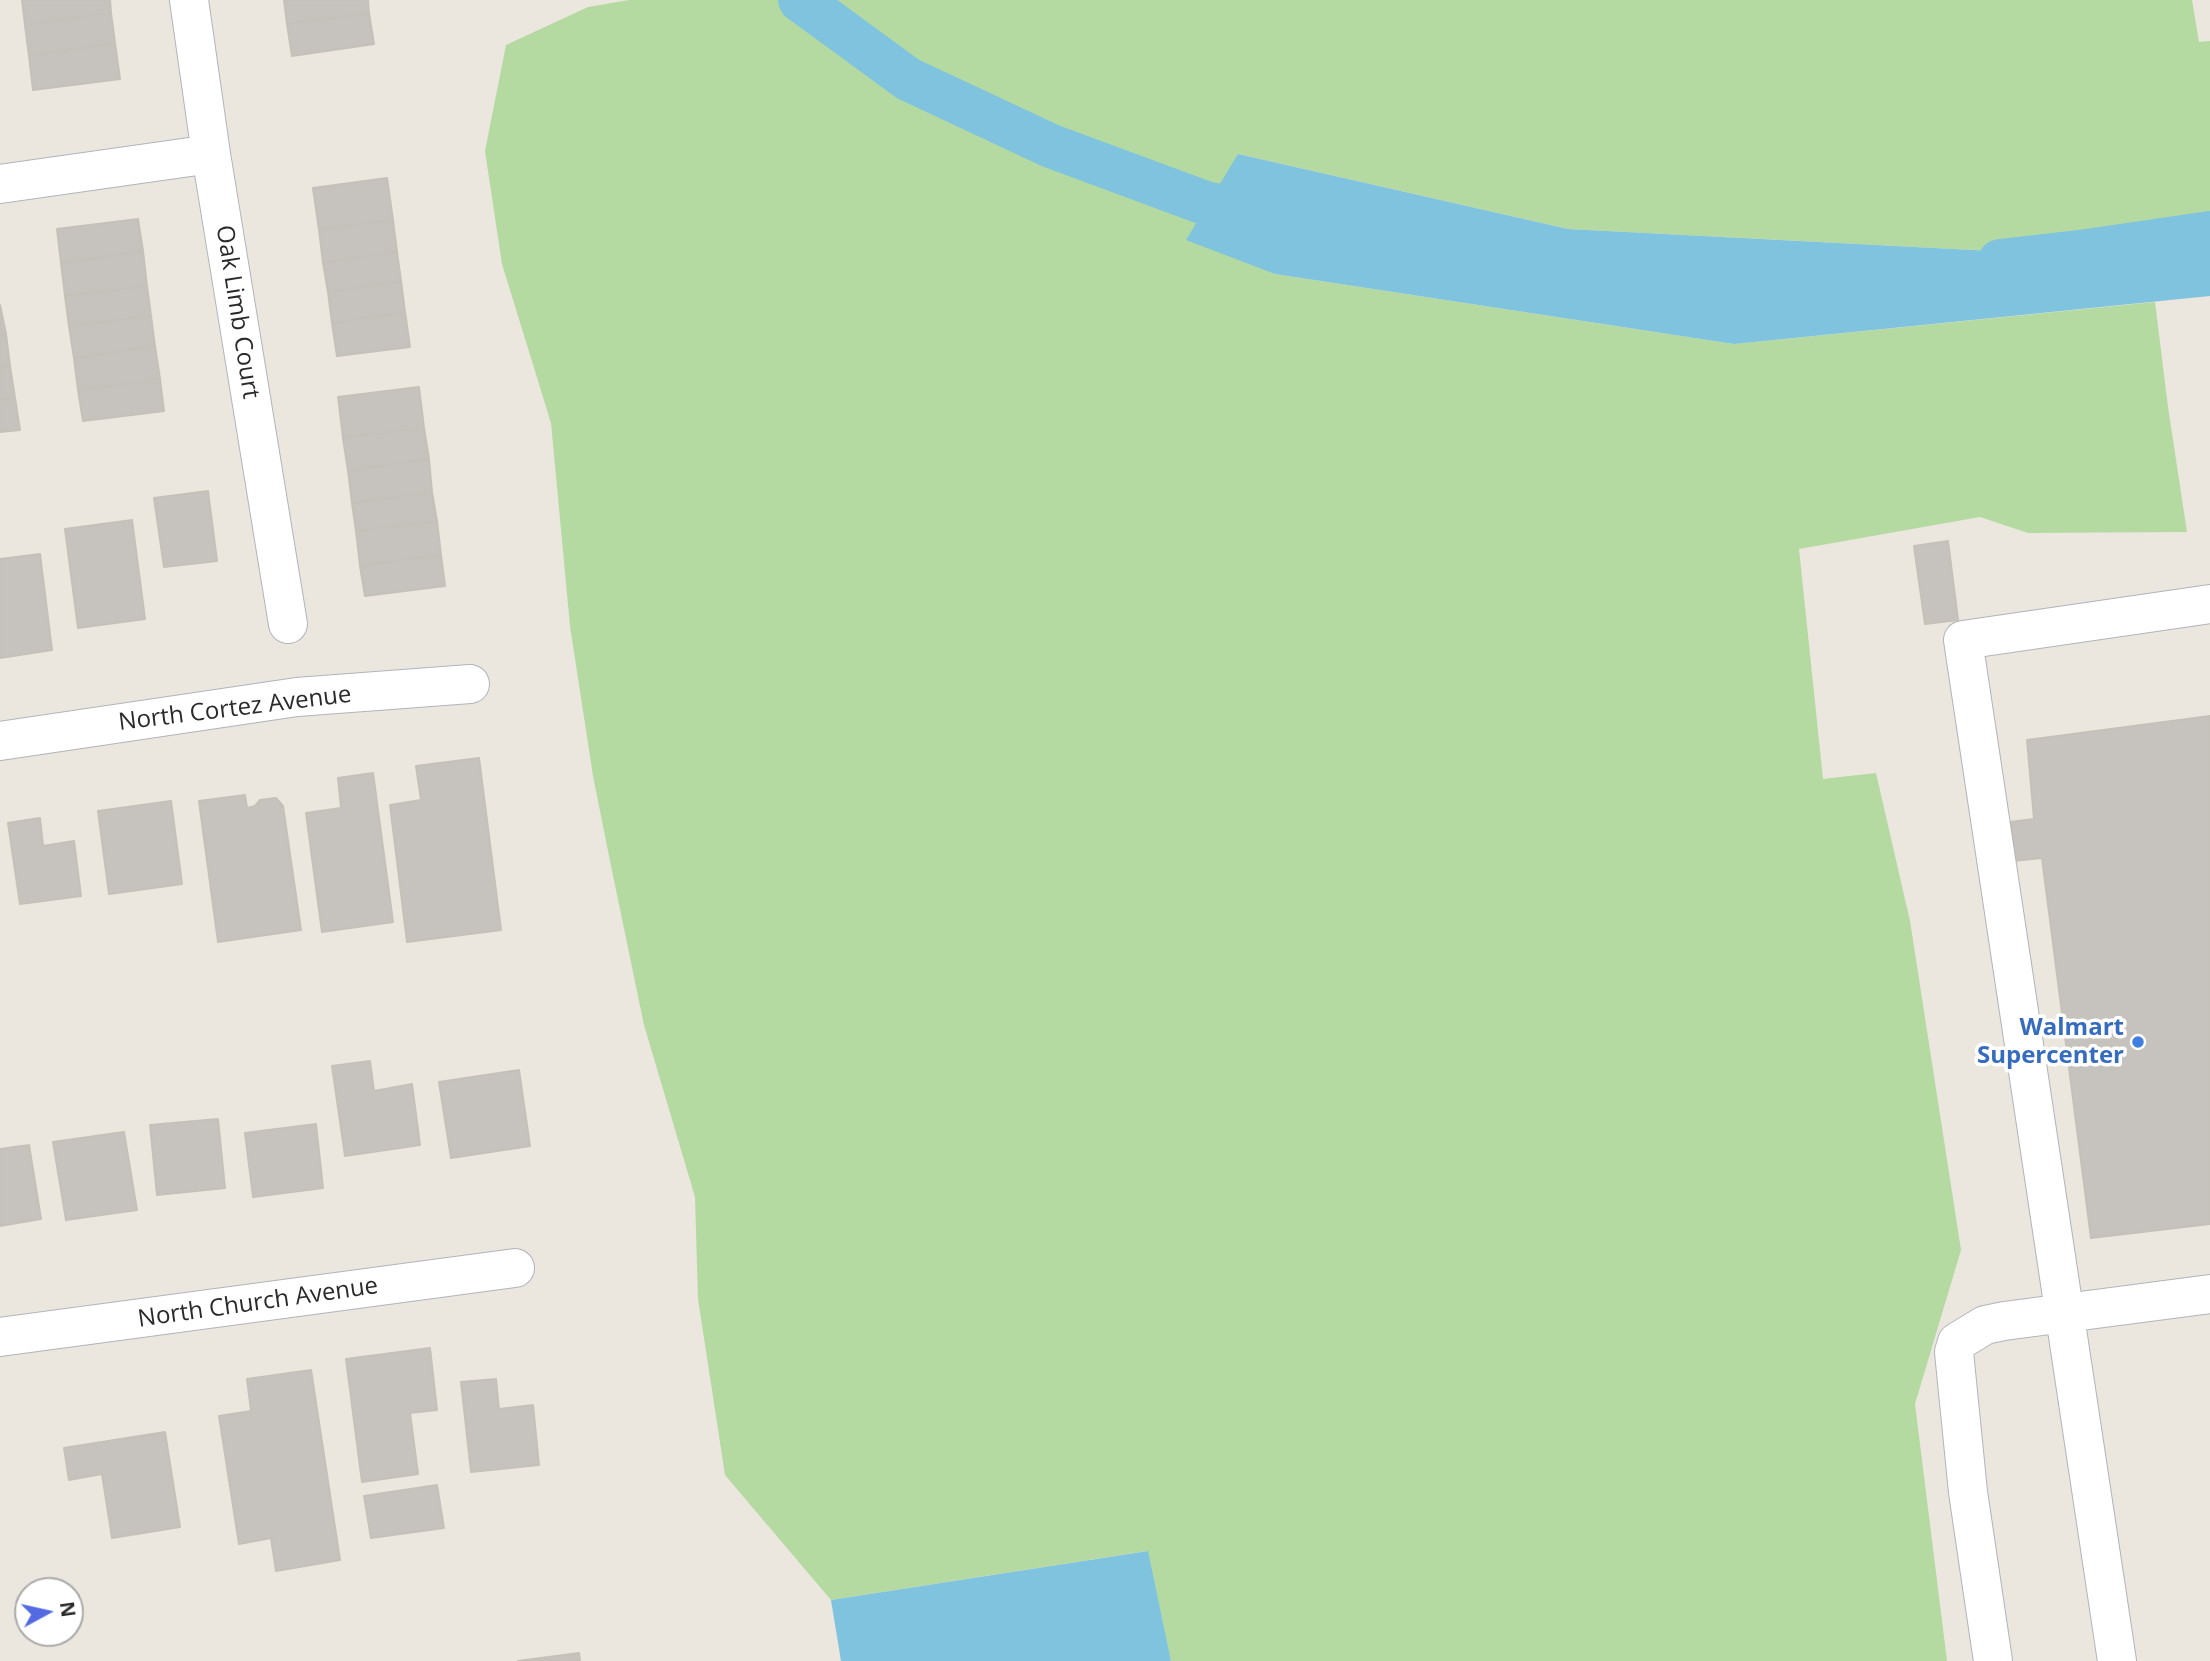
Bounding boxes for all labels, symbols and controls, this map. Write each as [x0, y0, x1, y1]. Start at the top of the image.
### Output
street label: Oak Limb Court [209, 223, 265, 401]
street label: North Cortez Avenue [117, 680, 353, 738]
place label: Walmart Supercenter [1977, 1014, 2124, 1070]
marker: Walmart Supercenter [2130, 1034, 2146, 1050]
street label: North Church Avenue [136, 1272, 380, 1334]
north arrow [14, 1577, 84, 1647]
text: N [54, 1600, 82, 1619]

